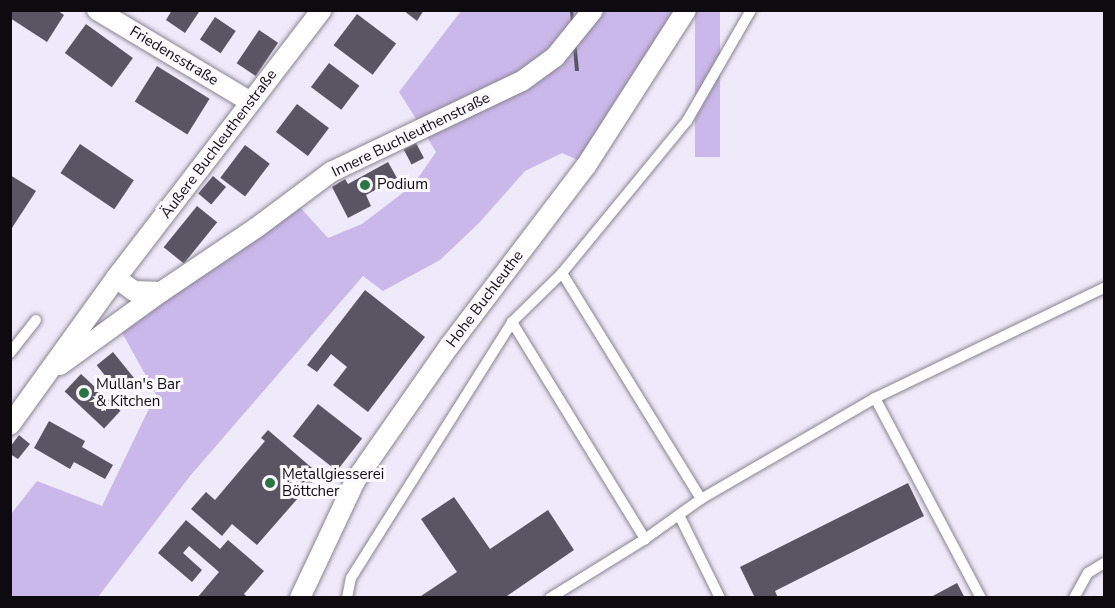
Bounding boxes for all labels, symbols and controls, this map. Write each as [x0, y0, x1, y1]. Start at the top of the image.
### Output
street label: Friedensstraße [126, 22, 222, 90]
street label: Äußere Buchleuthenstraße [157, 66, 281, 222]
street label: Innere Buchleuthenstraße [329, 89, 493, 181]
place label: Podium [377, 176, 428, 194]
marker: Podium [358, 178, 372, 192]
street label: Hohe Buchleuthe [443, 247, 527, 351]
place label: Mullan's Bar & Kitchen [96, 375, 180, 410]
marker: Mullan's Bar & Kitchen [77, 386, 91, 400]
place label: Metallgiesserei Böttcher [282, 465, 384, 500]
marker: Metallgiesserei Böttcher [263, 476, 277, 490]

